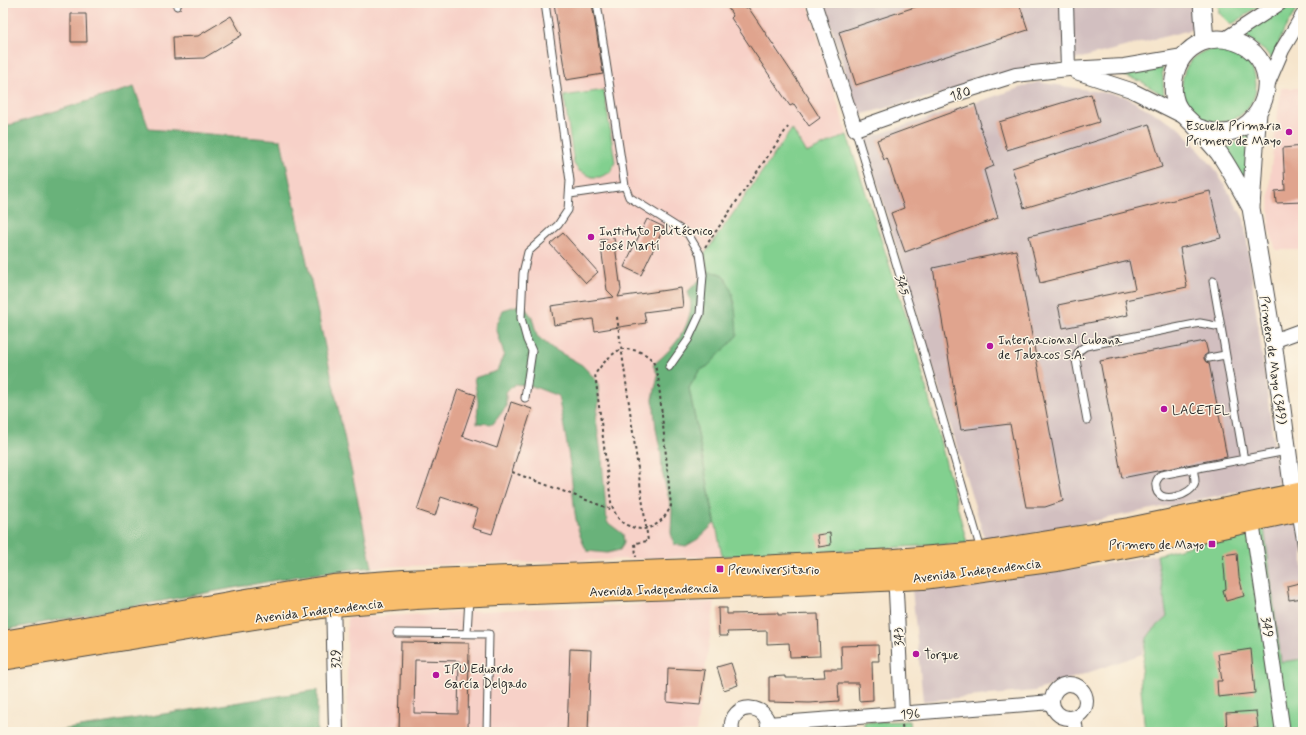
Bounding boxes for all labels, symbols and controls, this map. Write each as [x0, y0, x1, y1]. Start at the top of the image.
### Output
street label: 180 [948, 83, 973, 106]
place label: Escuela Primaria Primero de Mayo [1186, 118, 1281, 150]
marker: Escuela Primaria Primero de Mayo [1284, 127, 1294, 137]
place label: Instituto Politécnico José Martí [599, 223, 713, 255]
marker: Instituto Politécnico José Martí [586, 232, 596, 242]
street label: 345 [890, 273, 913, 298]
street label: Primero de Mayo (349) [1255, 295, 1290, 426]
place label: Internacional Cubana de Tabacos S.A. [998, 332, 1122, 364]
marker: Internacional Cubana de Tabacos S.A. [985, 341, 995, 351]
place label: LACETEL [1172, 402, 1229, 419]
marker: LACETEL [1159, 404, 1169, 414]
place label: Primero de Mayo [1109, 537, 1204, 554]
marker: Primero de Mayo [1207, 539, 1217, 549]
street label: Avenida Independencia [912, 555, 1043, 588]
place label: Preuniversitario [728, 562, 819, 579]
marker: Preuniversitario [715, 564, 725, 574]
street label: Avenida Independencia [589, 580, 719, 601]
street label: Avenida Independencia [254, 595, 385, 628]
street label: 349 [1257, 616, 1276, 639]
street label: 343 [890, 626, 908, 647]
place label: Torque [924, 647, 959, 664]
street label: 329 [328, 649, 345, 669]
marker: Torque [911, 649, 921, 659]
place label: IPU Eduardo García Delgado [444, 661, 527, 694]
marker: IPU Eduardo García Delgado [431, 670, 441, 680]
street label: 196 [900, 705, 921, 724]

